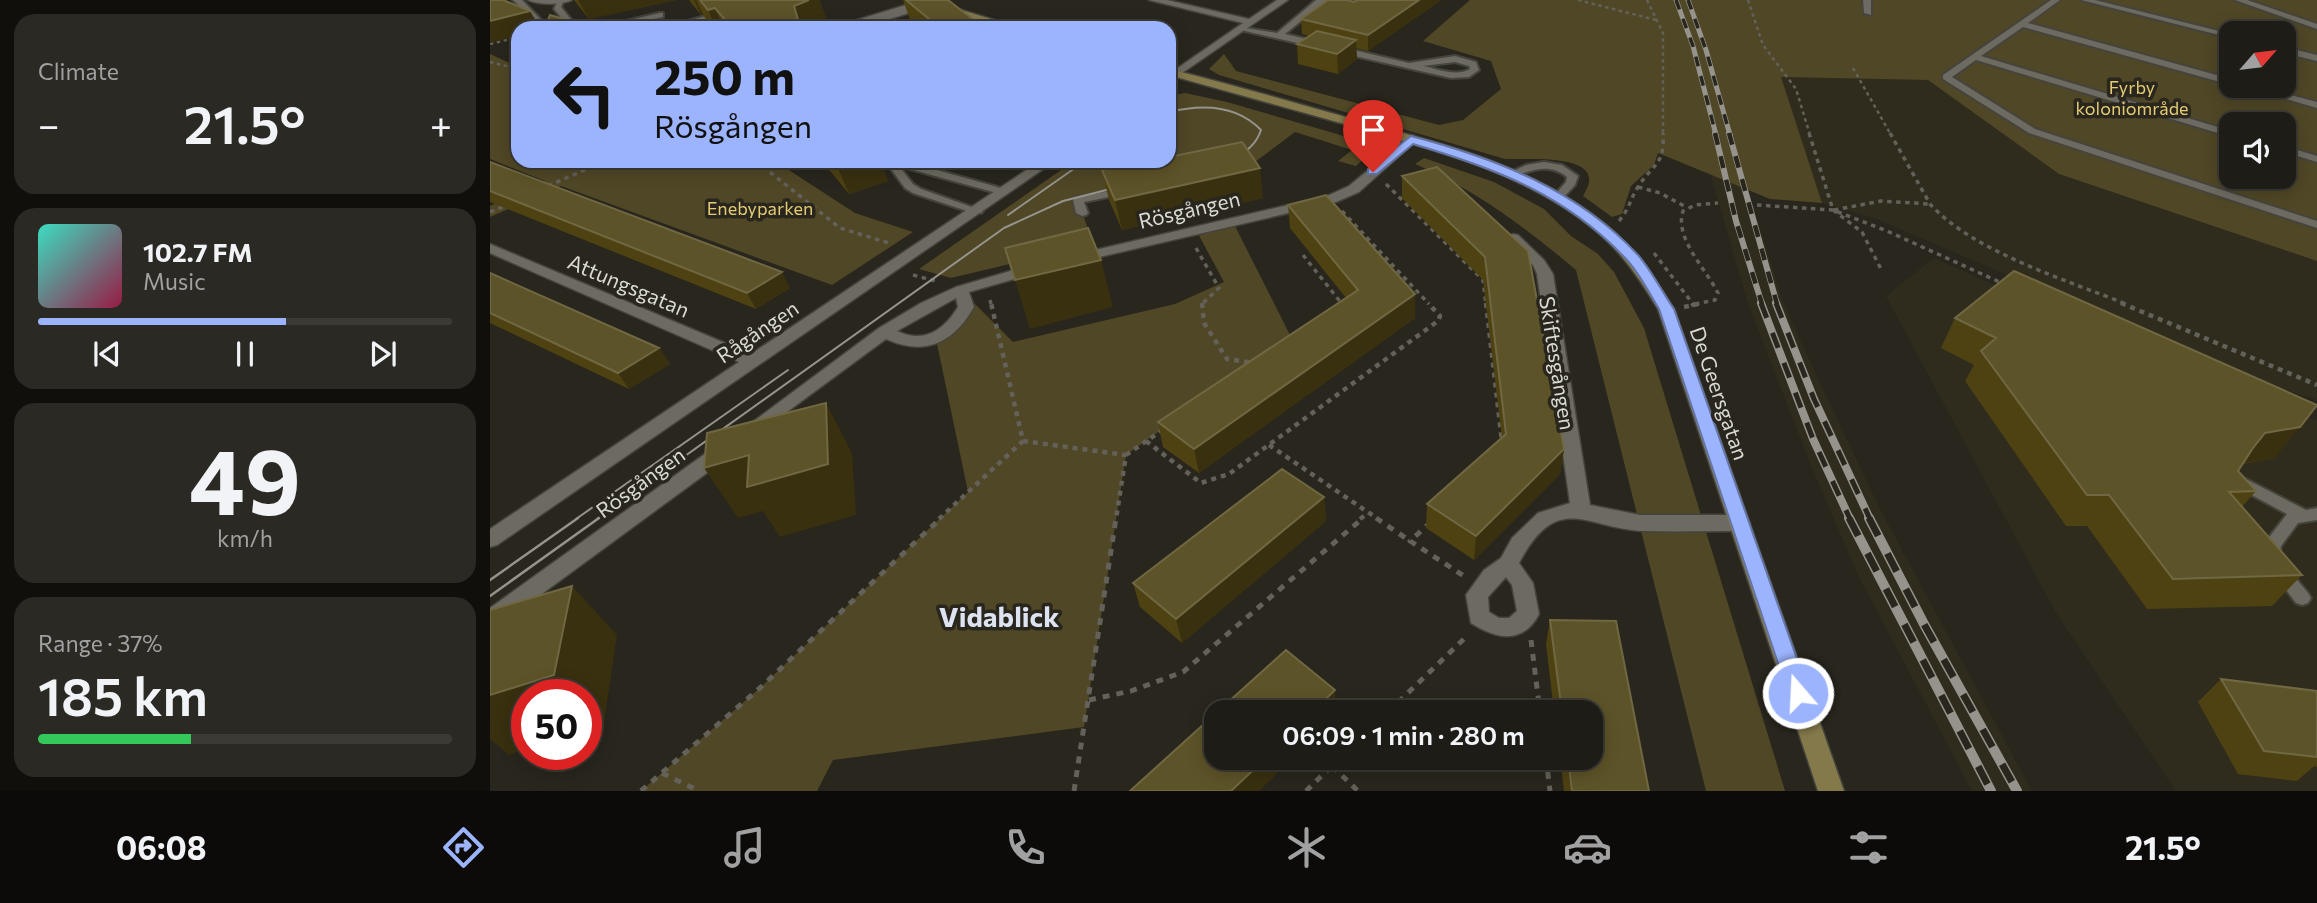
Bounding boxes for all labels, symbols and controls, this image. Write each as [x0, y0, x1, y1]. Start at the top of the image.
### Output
north arrow [2219, 21, 2296, 98]
map controls [2219, 21, 2296, 189]
text: 250 m [654, 45, 795, 105]
icon: left [539, 49, 630, 140]
text: Climate [38, 57, 119, 85]
park label: Fyrby koloniområde [2075, 76, 2189, 119]
text: 21.5° [184, 91, 305, 155]
text: − [38, 100, 60, 147]
text: + [430, 100, 452, 147]
pin [1343, 100, 1403, 172]
text: Rösgången [654, 105, 812, 145]
icon: arrive [1354, 111, 1392, 149]
button: sound [2219, 112, 2296, 189]
street label: Rösgången [1136, 185, 1242, 233]
park label: Enebyparken [707, 197, 813, 219]
text: 102.7 FM [143, 236, 253, 267]
street label: Attungsgatan [565, 248, 693, 322]
text: Music [143, 267, 206, 295]
street label: Skiftesgången [1535, 294, 1581, 432]
street label: Rågången [711, 295, 803, 367]
street label: De Geersgatan [1685, 323, 1755, 463]
icon: previous [88, 335, 126, 373]
icon: pause [226, 335, 264, 373]
icon: next [364, 335, 402, 373]
text: 49 [189, 422, 301, 534]
street label: Rösgången [591, 441, 689, 523]
text: km/h [217, 524, 273, 552]
district label: Vidablick [939, 599, 1059, 633]
text: Range · 37% [38, 629, 163, 657]
position arrow [1761, 656, 1835, 730]
text: 185 km [38, 663, 208, 727]
speed limit sign: 50 [511, 679, 602, 770]
text: 06:09 · 1 min · 280 m [1282, 719, 1525, 750]
icon: directions [439, 823, 488, 872]
icon: music [720, 823, 769, 872]
icon: phone [1001, 823, 1050, 872]
icon: climate [1282, 823, 1331, 872]
icon: car [1563, 823, 1612, 872]
icon: filters [1844, 823, 1893, 872]
text: 06:08 [116, 827, 207, 867]
text: 21.5° [2125, 827, 2201, 867]

